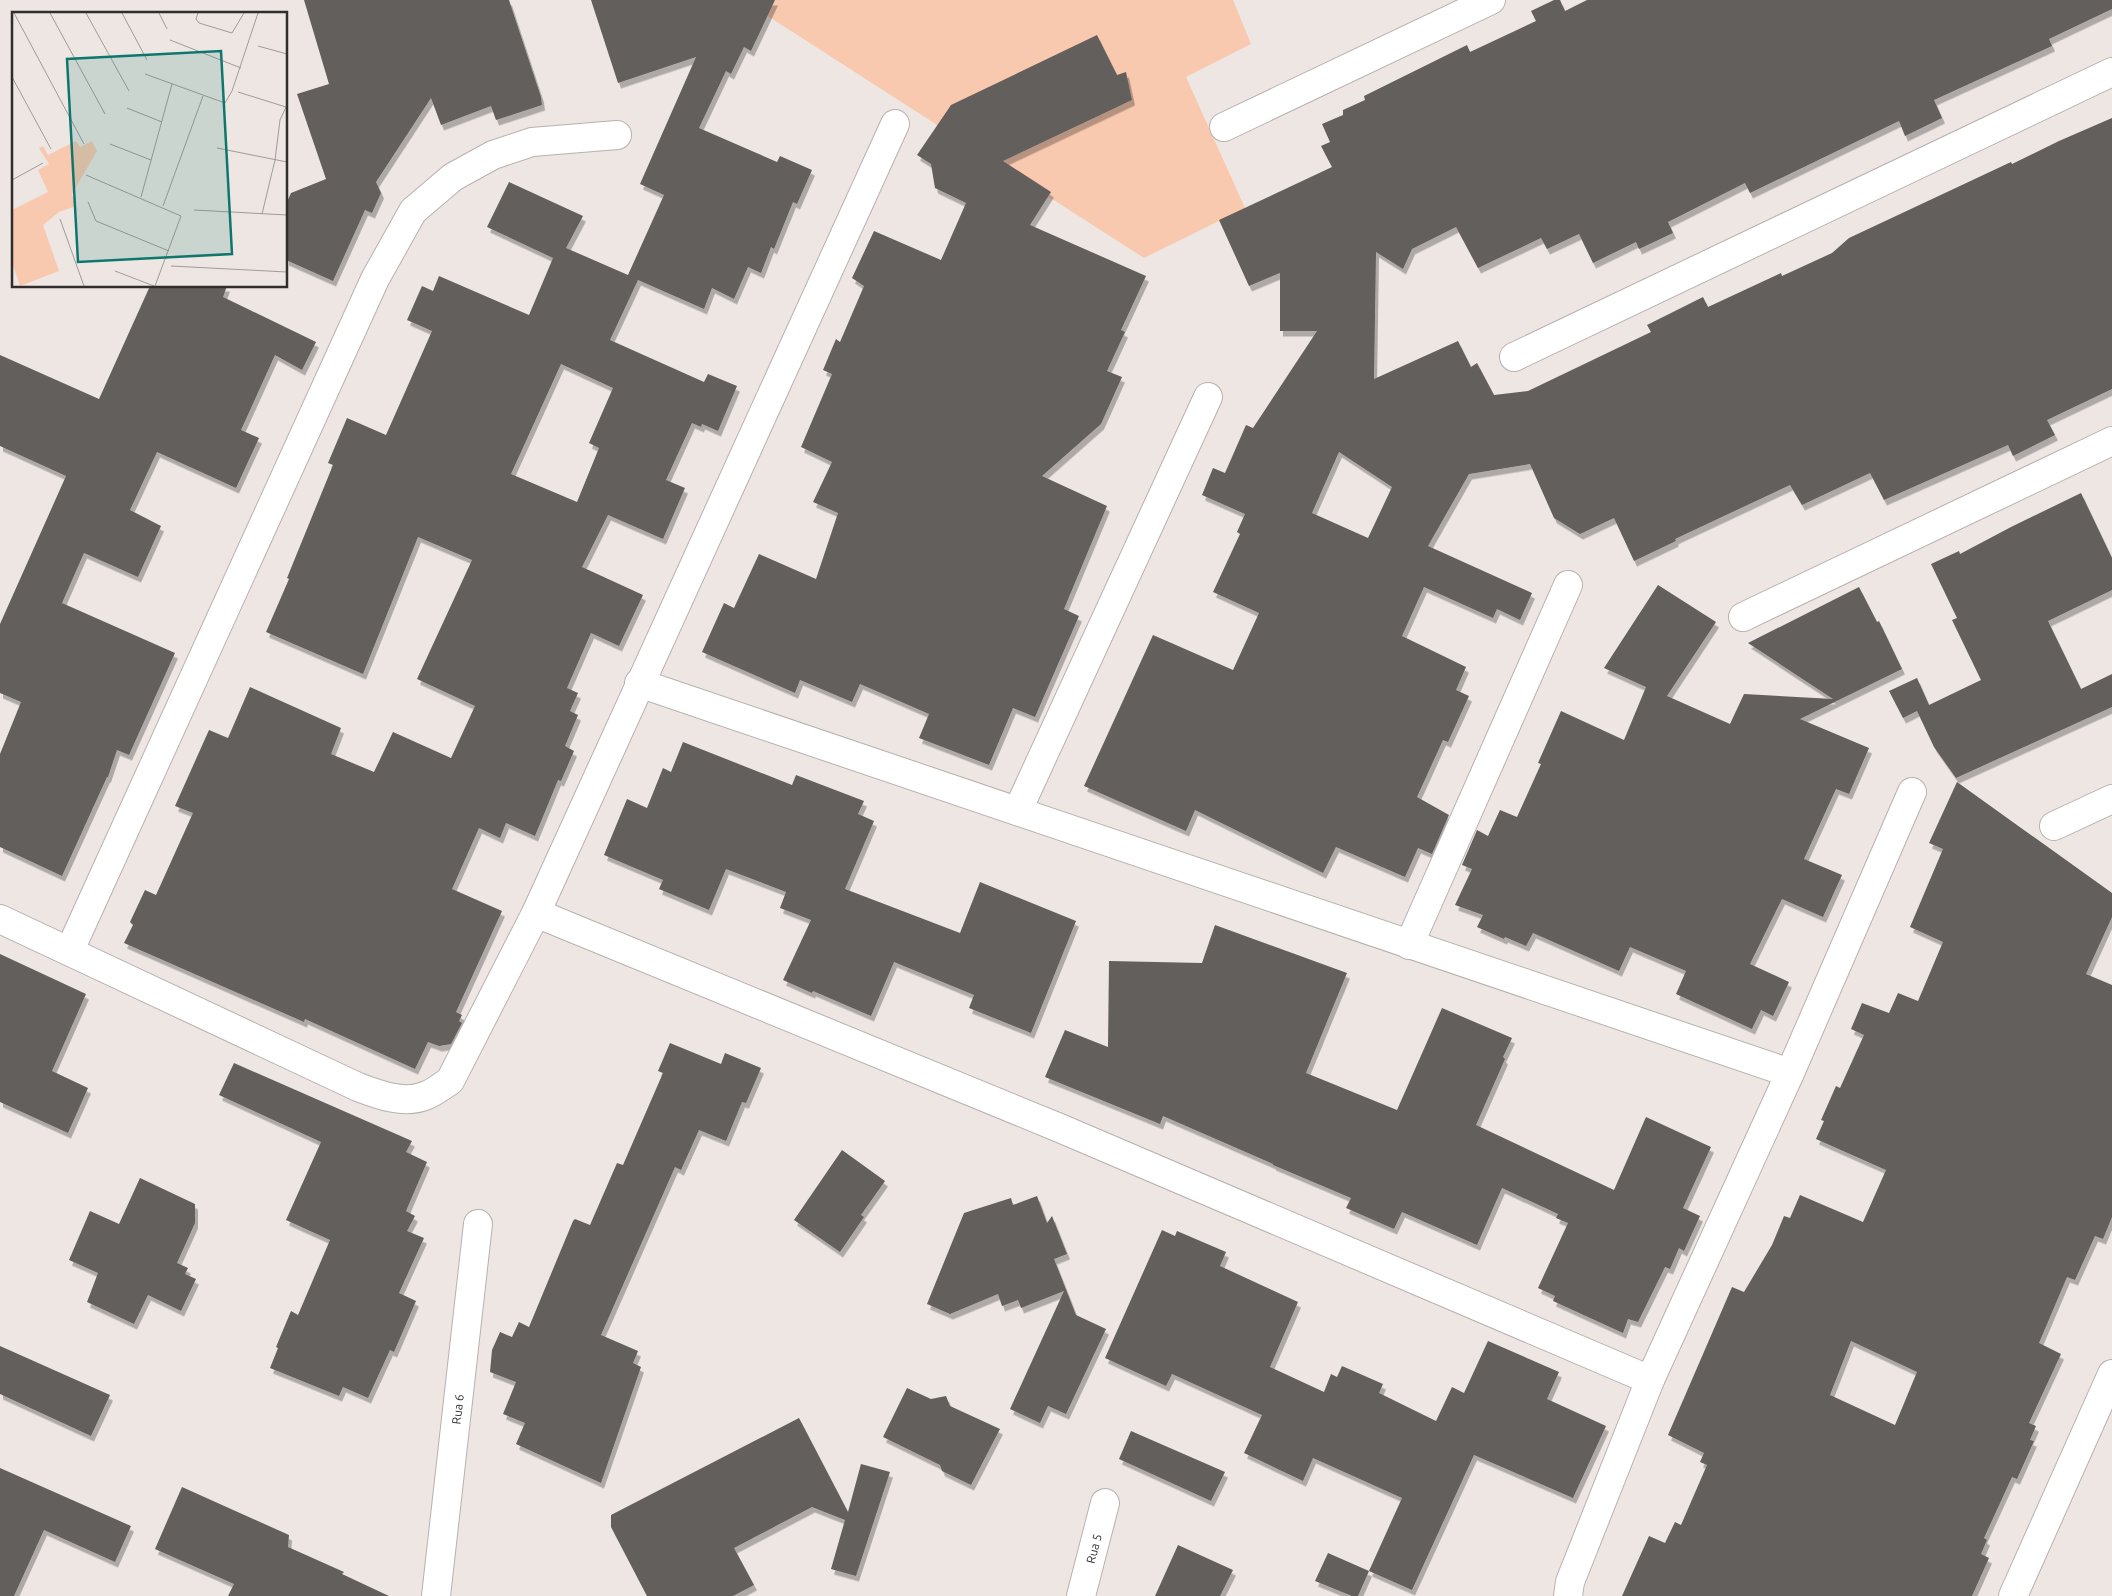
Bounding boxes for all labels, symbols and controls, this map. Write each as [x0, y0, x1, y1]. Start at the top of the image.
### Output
inset map [12, 12, 288, 288]
street label: Rua 6 [449, 1393, 465, 1425]
street label: Rua 5 [1083, 1532, 1103, 1565]

